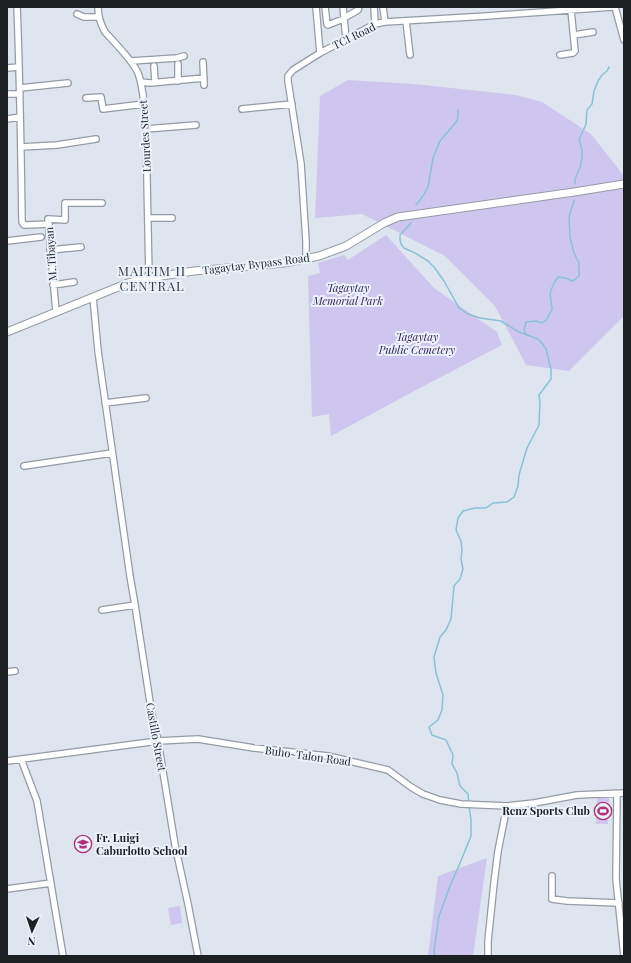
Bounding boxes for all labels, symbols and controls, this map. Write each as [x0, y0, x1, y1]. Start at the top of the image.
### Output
street label: TCI Road [330, 18, 378, 52]
street label: Lourdes Street [135, 99, 154, 173]
street label: M. Tibayan [41, 226, 60, 282]
street label: Tagaytay Bypass Road [202, 249, 311, 278]
district label: MAITIM II CENTRAL [118, 262, 186, 294]
park label: Tagaytay Memorial Park [312, 280, 383, 308]
park label: Tagaytay Public Cemetery [378, 329, 456, 357]
street label: Castillo Street [143, 701, 170, 773]
street label: Buho-Talon Road [264, 742, 353, 769]
sports icon: Renz Sports Club [593, 801, 613, 821]
place label: Renz Sports Club [502, 803, 591, 818]
place label: Fr. Luigi Caburlotto School [96, 830, 188, 858]
school or university icon: Fr. Luigi Caburlotto School [73, 834, 93, 854]
north arrow [12, 911, 52, 951]
text: N [27, 934, 36, 949]

